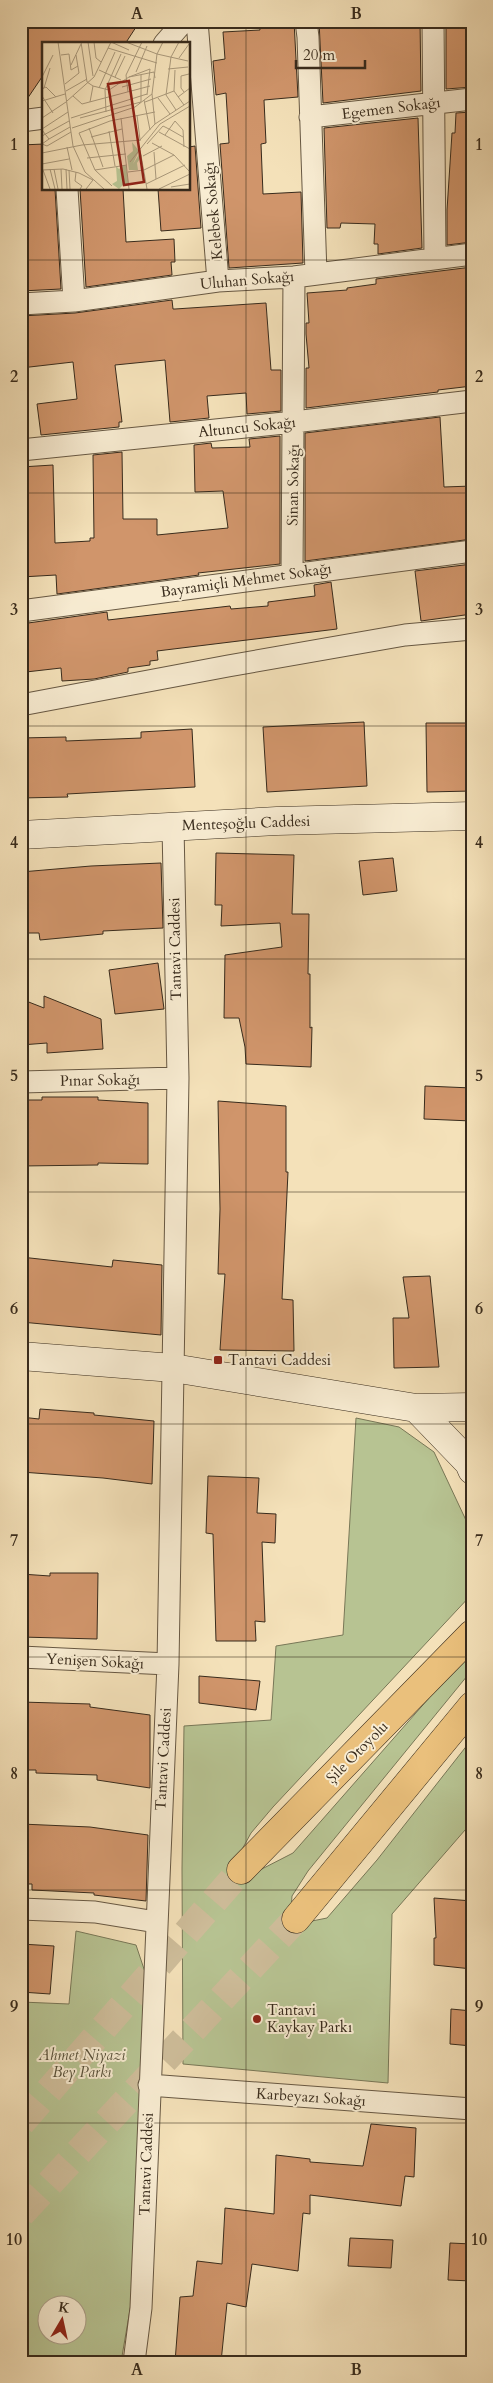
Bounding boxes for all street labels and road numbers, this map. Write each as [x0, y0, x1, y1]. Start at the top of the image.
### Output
street label: Egemen Sokağı [341, 92, 441, 124]
street label: Kelebek Sokağı [199, 161, 227, 261]
street label: Uluhan Sokağı [199, 266, 295, 294]
street label: Altuncu Sokağı [197, 412, 297, 442]
street label: Sinan Sokağı [282, 444, 304, 526]
street label: Bayramiçli Mehmet Sokağı [159, 558, 333, 602]
street label: Menteşoğlu Caddesi [181, 811, 311, 835]
street label: Tantavi Caddesi [164, 897, 186, 1001]
street label: Pınar Sokağı [60, 1069, 140, 1091]
street label: Yenişen Sokağı [46, 1648, 144, 1674]
street label: Tantavi Caddesi [150, 1707, 176, 1811]
street label: Şile Otoyolu [322, 1717, 392, 1787]
street label: Karbeyazı Sokağı [255, 2083, 367, 2111]
street label: Tantavi Caddesi [134, 2112, 158, 2216]

